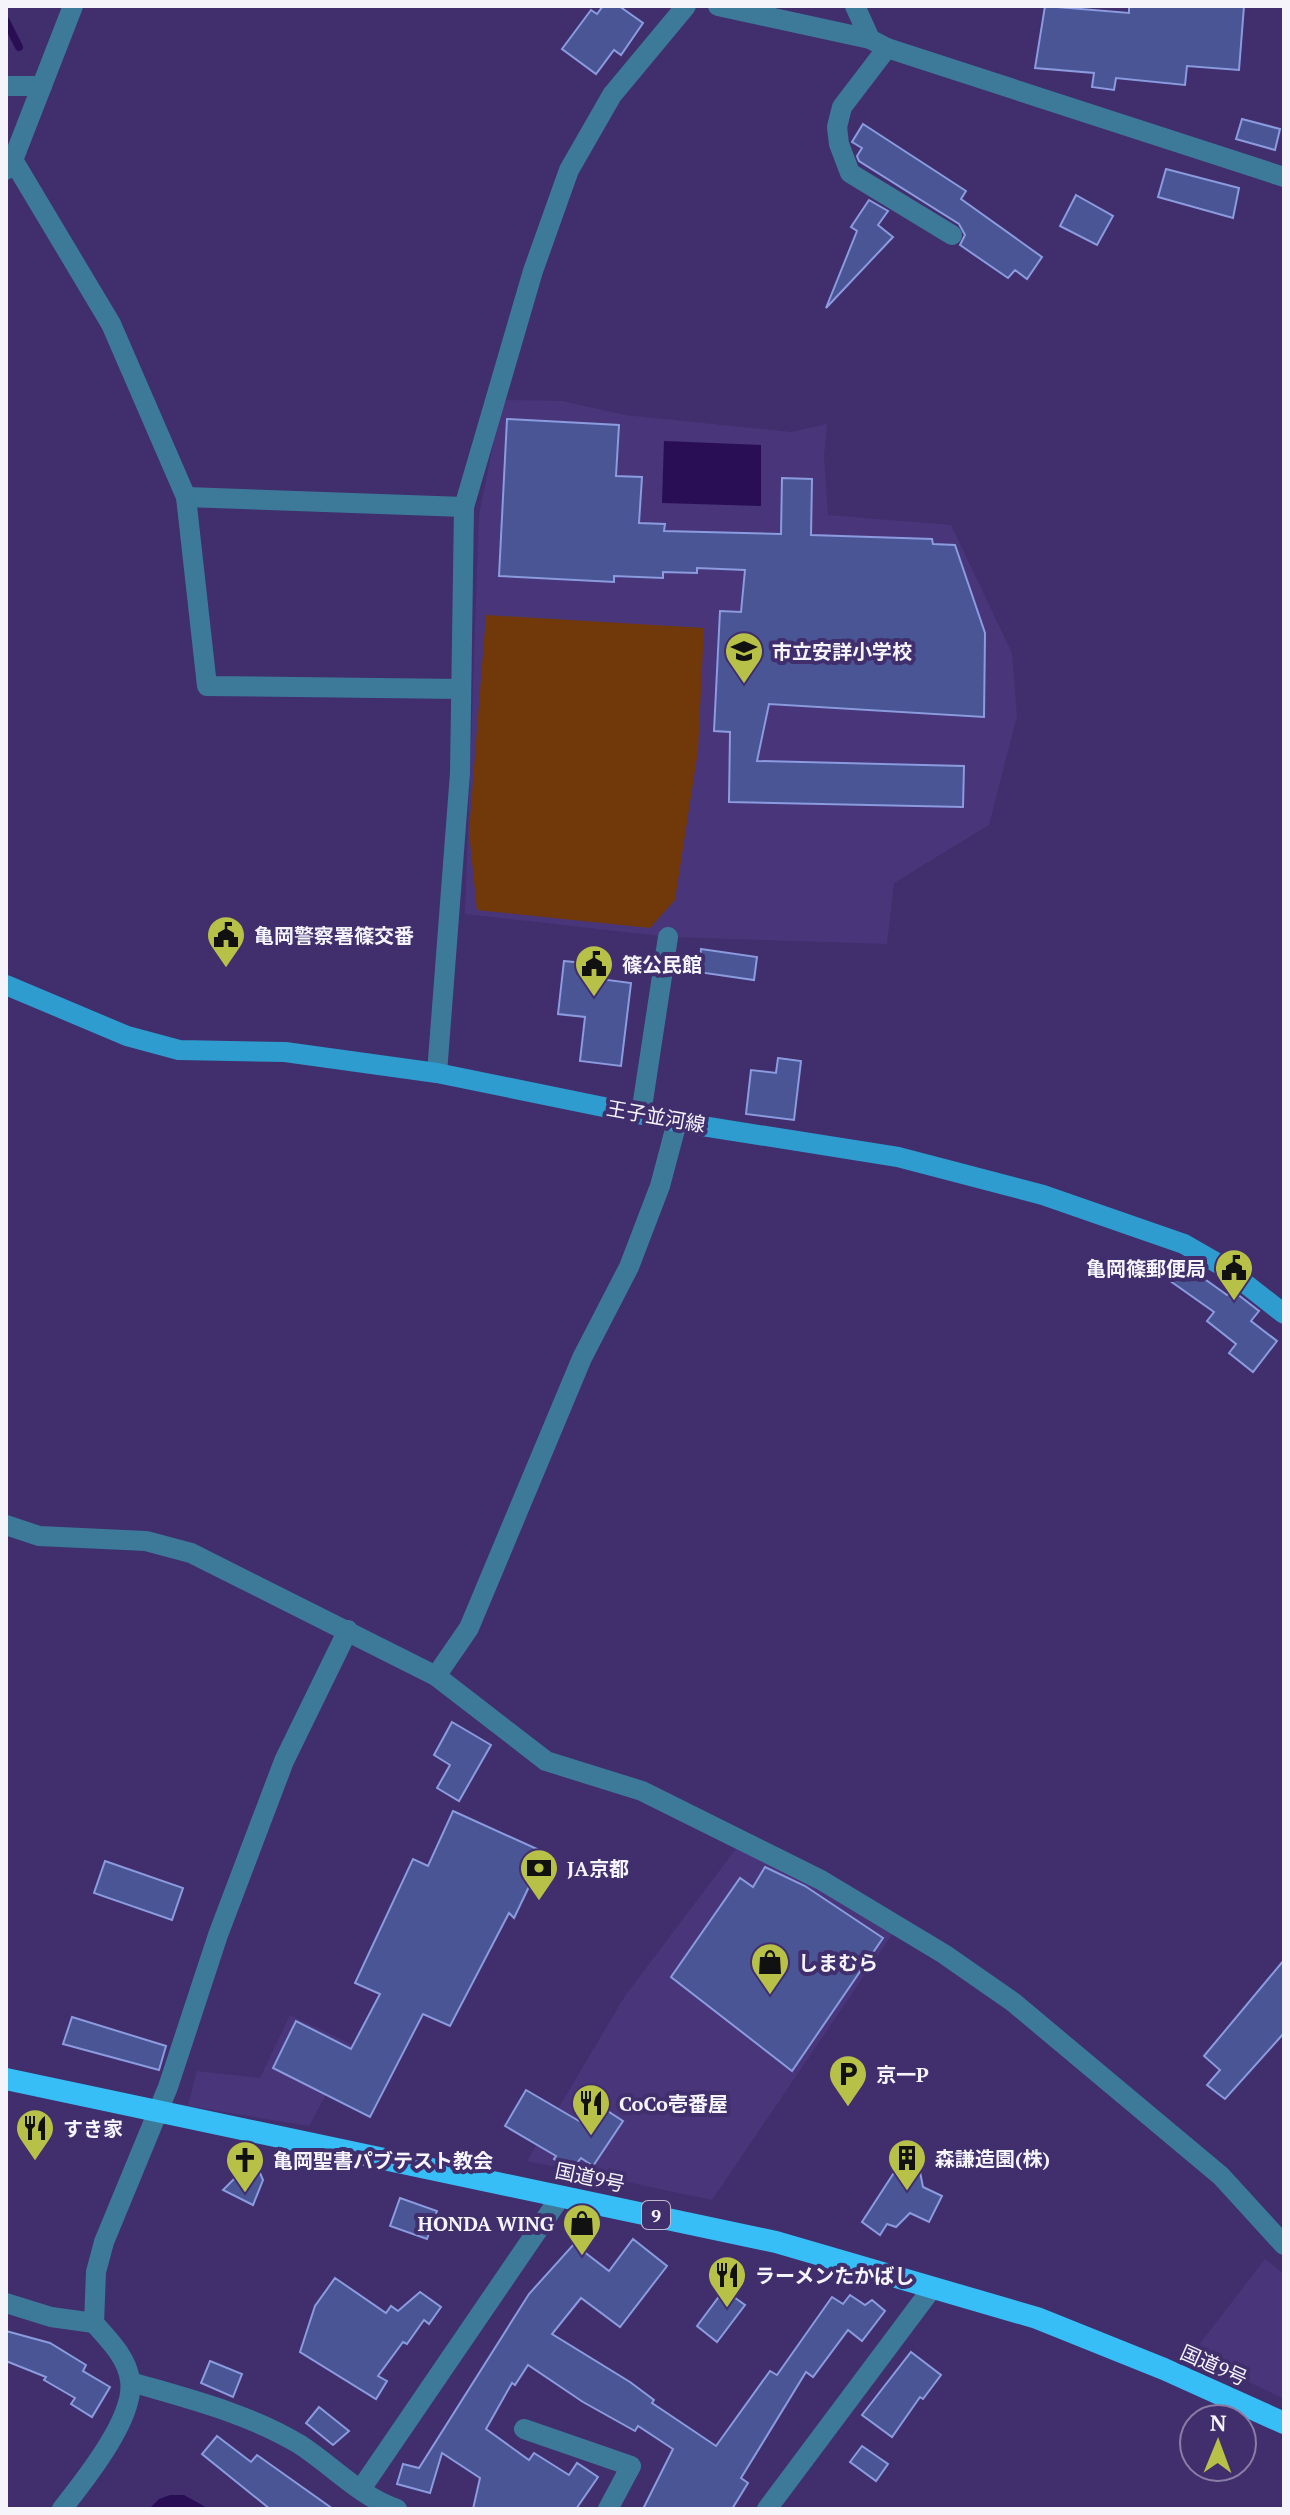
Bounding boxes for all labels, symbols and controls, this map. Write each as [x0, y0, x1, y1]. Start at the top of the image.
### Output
school or university icon: 市立安詳小学校 [723, 630, 765, 685]
place label: 市立安詳小学校 [772, 638, 912, 665]
public building icon: 亀岡警察署篠交番 [205, 914, 247, 969]
place label: 亀岡警察署篠交番 [254, 922, 414, 949]
public building icon: 篠公民館 [573, 943, 615, 998]
place label: 篠公民館 [622, 951, 702, 978]
street label: 王子並河線 [604, 1094, 708, 1138]
public building icon: 亀岡篠郵便局 [1213, 1247, 1255, 1302]
place label: 亀岡篠郵便局 [1086, 1255, 1206, 1282]
bank icon: JA京都 [518, 1847, 560, 1902]
place label: JA京都 [567, 1855, 629, 1882]
shop icon: しまむら [749, 1941, 791, 1996]
place label: しまむら [798, 1949, 878, 1976]
parking icon: 京一P [827, 2053, 869, 2108]
place label: 京一P [876, 2061, 929, 2088]
restaurant icon: CoCo壱番屋 [570, 2082, 612, 2137]
place label: CoCo壱番屋 [619, 2090, 728, 2117]
restaurant icon: すき家 [14, 2107, 56, 2162]
place label: すき家 [63, 2115, 123, 2142]
building icon: 森謙造園(株) [886, 2137, 928, 2192]
church icon: 亀岡聖書パブテスト教会 [224, 2139, 266, 2194]
place label: 森謙造園(株) [935, 2145, 1050, 2172]
place label: 亀岡聖書パブテスト教会 [273, 2147, 493, 2174]
street label: 国道9号 [553, 2156, 627, 2198]
road number: 9 [642, 2201, 670, 2229]
shop icon: HONDA WING [561, 2202, 603, 2257]
place label: HONDA WING [418, 2210, 554, 2237]
restaurant icon: ラーメンたかばし [706, 2254, 748, 2309]
place label: ラーメンたかばし [755, 2262, 914, 2289]
street label: 国道9号 [1176, 2338, 1252, 2392]
north arrow [1178, 2403, 1258, 2483]
text: N [1210, 2408, 1227, 2437]

